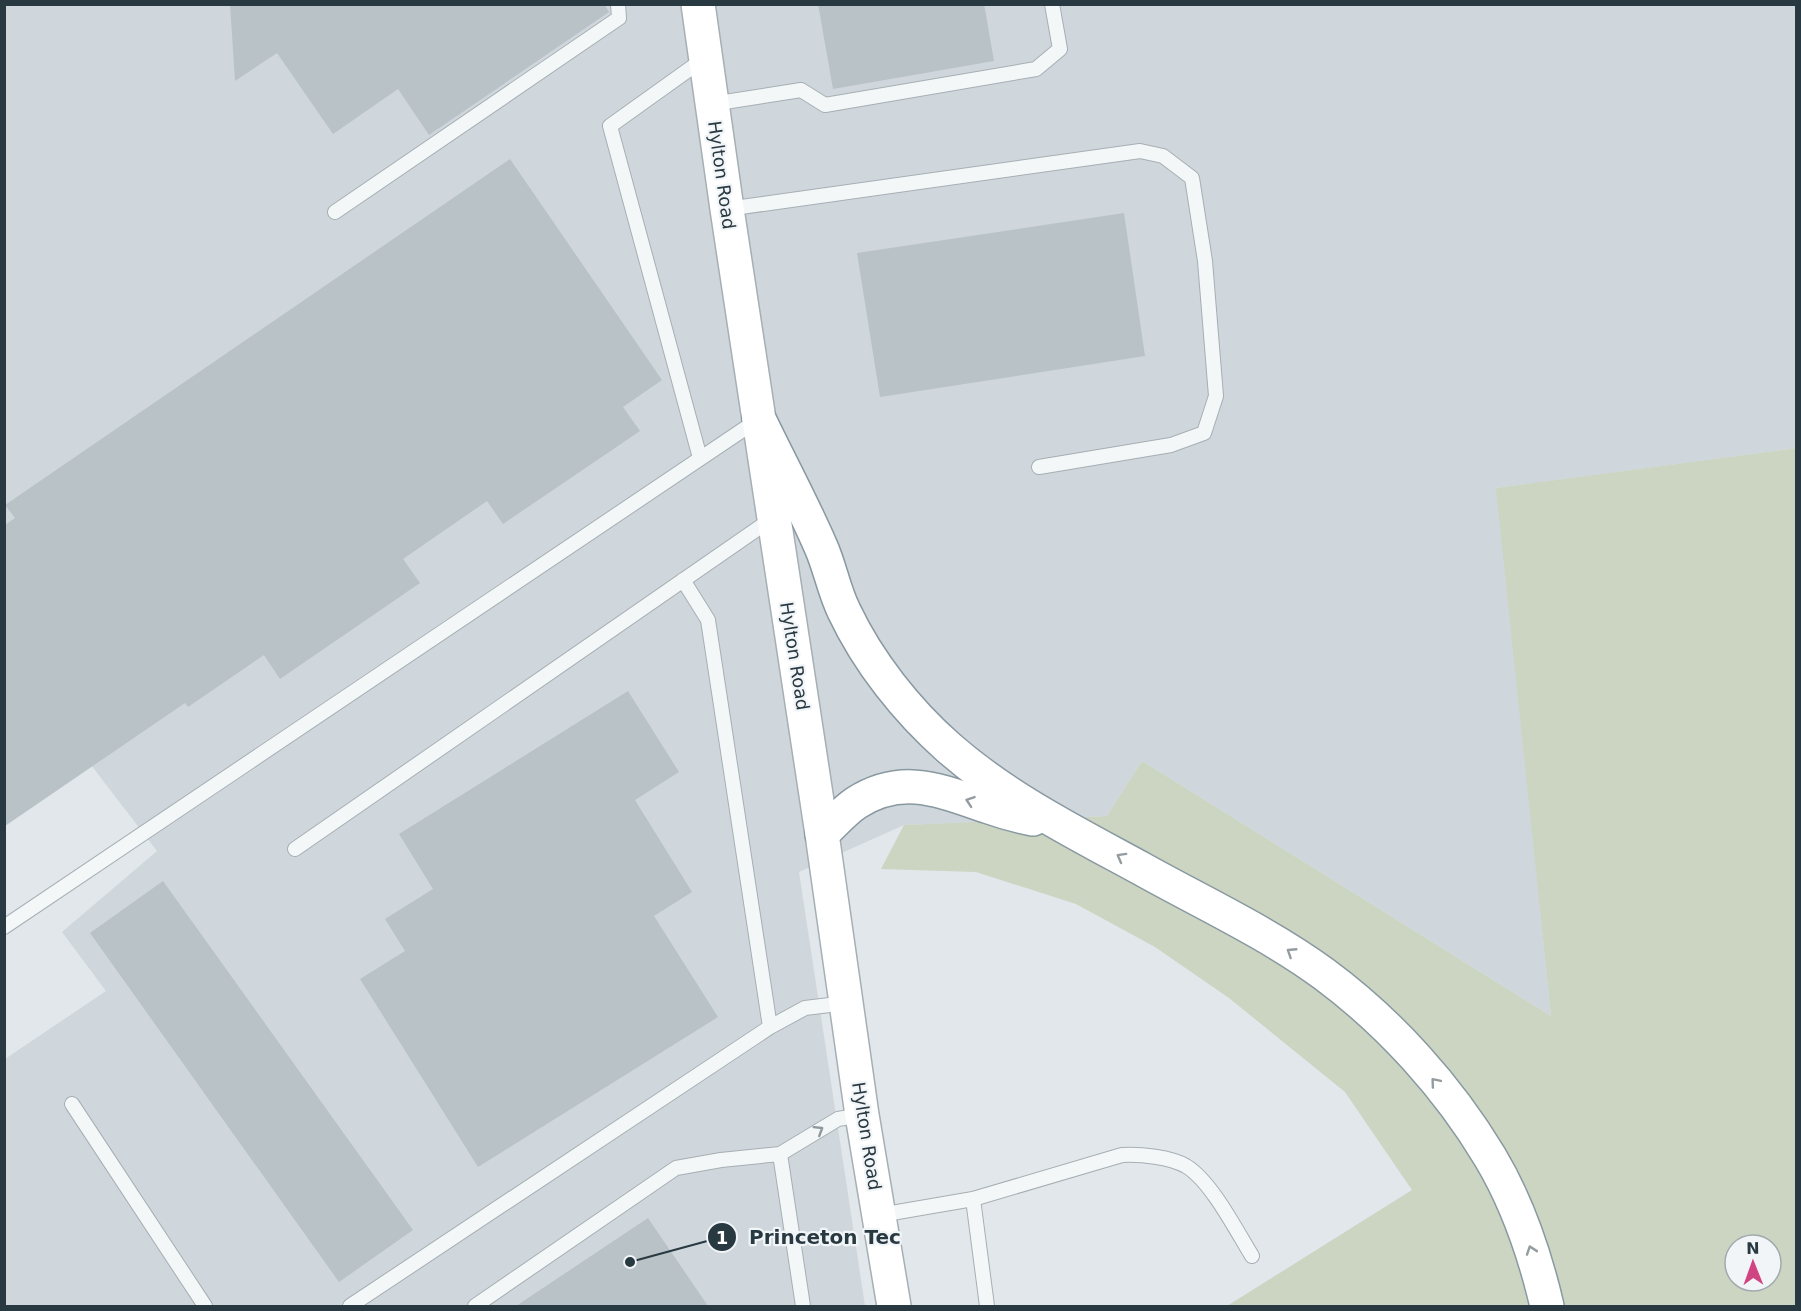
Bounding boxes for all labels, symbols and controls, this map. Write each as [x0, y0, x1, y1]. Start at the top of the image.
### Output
street label: Hylton Road [704, 119, 740, 231]
street label: Hylton Road [776, 600, 814, 712]
one-way arrow [965, 796, 976, 809]
one-way arrow [1116, 853, 1127, 864]
one-way arrow [1287, 948, 1298, 959]
one-way arrow [1431, 1078, 1442, 1089]
street label: Hylton Road [848, 1080, 886, 1192]
one-way arrow [813, 1125, 823, 1137]
callout: Princeton Tec [707, 1218, 913, 1256]
text: Princeton Tec [749, 1225, 901, 1249]
text: 1 [716, 1227, 728, 1248]
north arrow [1723, 1233, 1783, 1293]
text: N [1746, 1239, 1760, 1258]
one-way arrow [1525, 1245, 1538, 1256]

